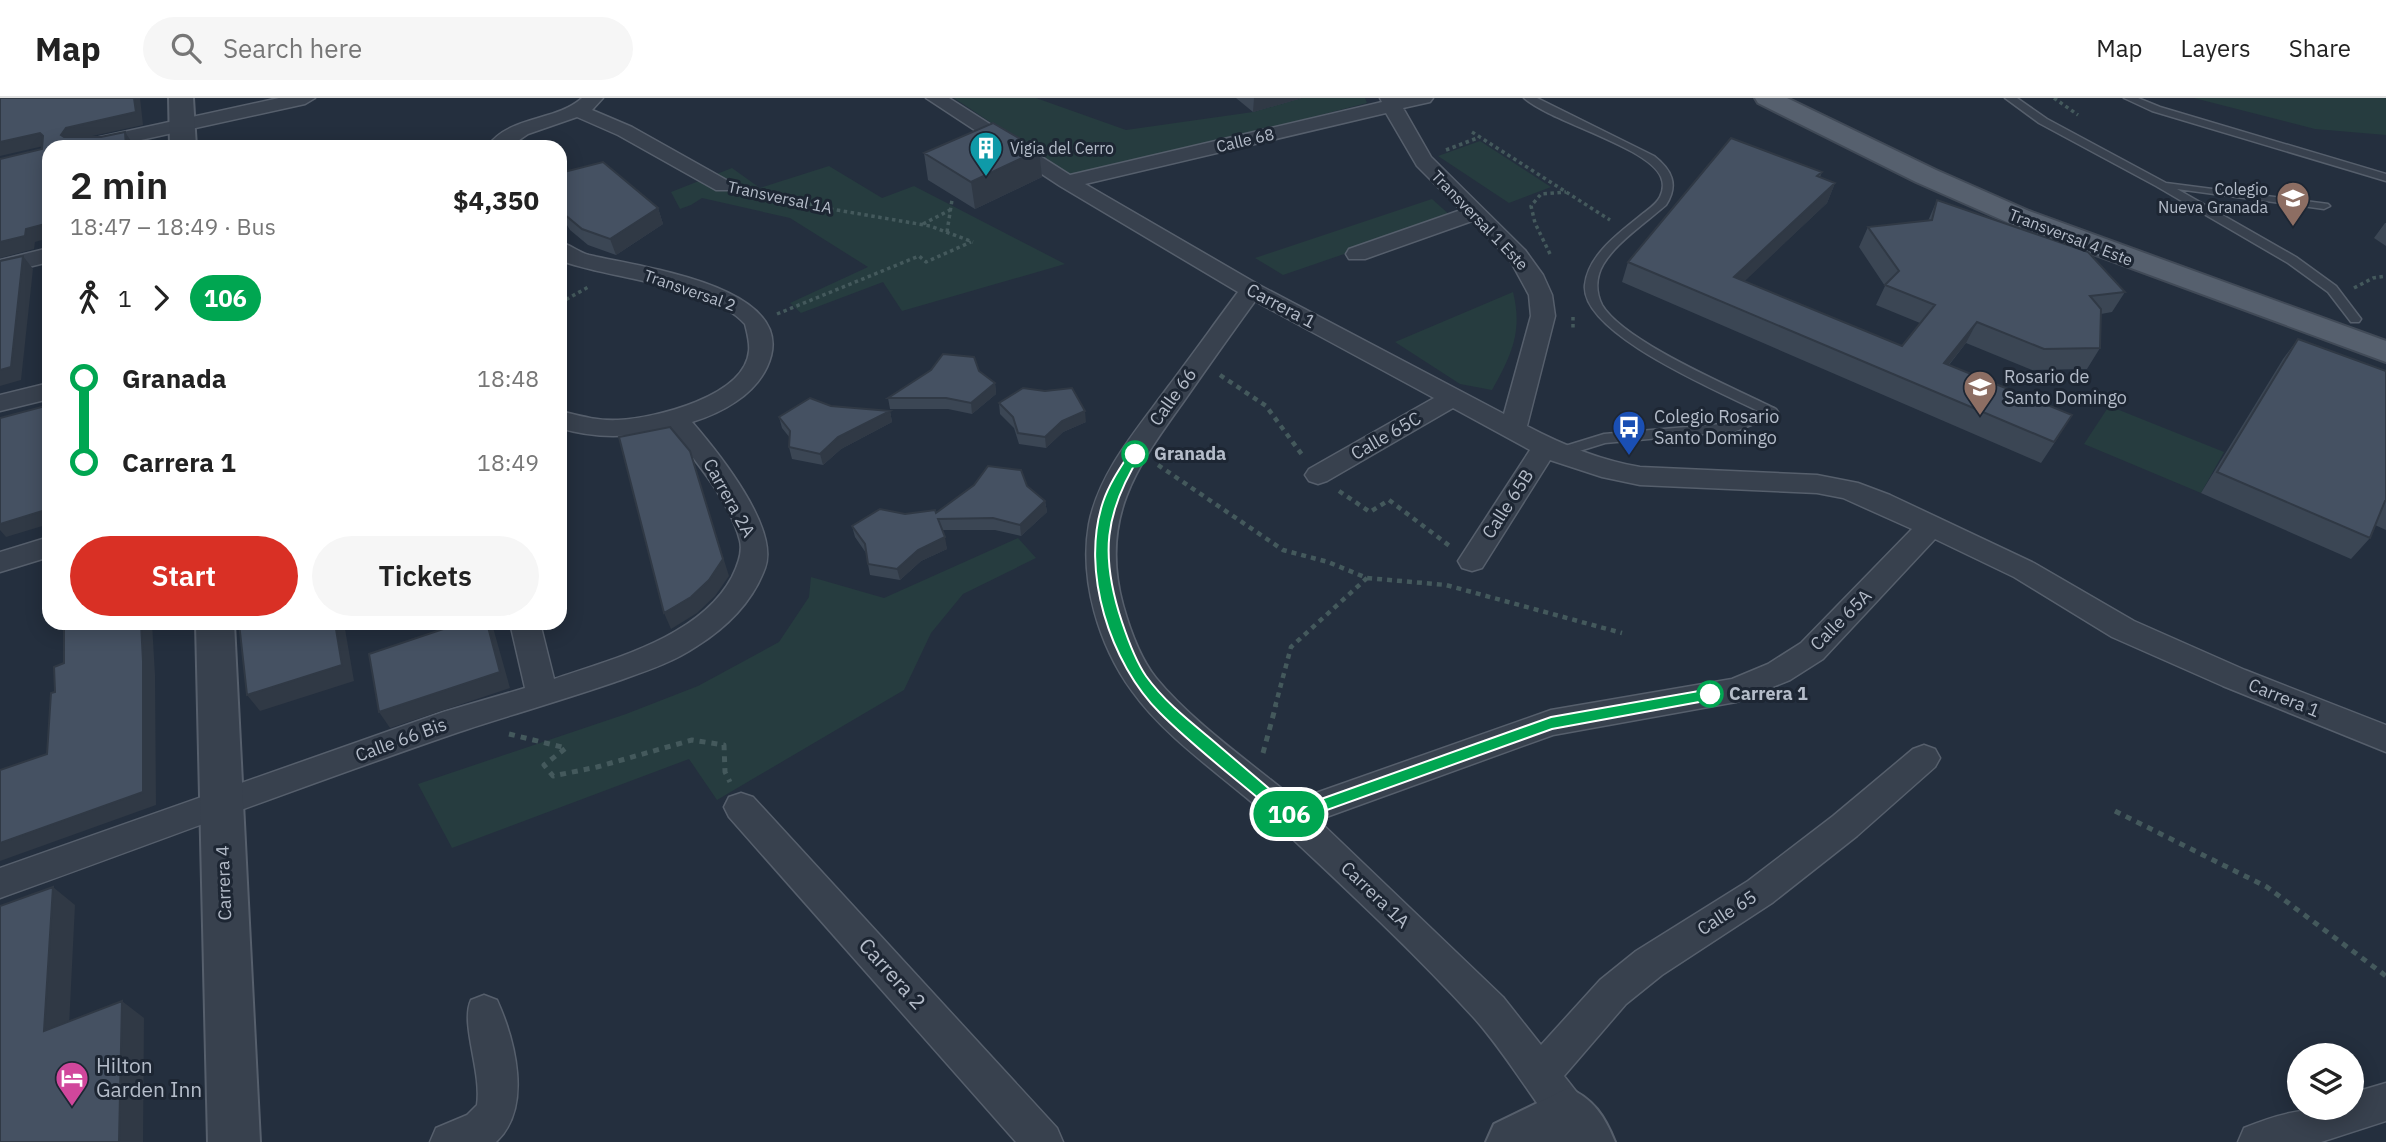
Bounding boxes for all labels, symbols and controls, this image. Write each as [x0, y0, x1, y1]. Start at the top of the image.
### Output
search box [143, 17, 633, 80]
text: Map [35, 27, 101, 70]
icon: search [167, 29, 205, 67]
text: Search here [223, 31, 362, 65]
text: Map [2096, 32, 2143, 64]
text: Layers [2181, 32, 2251, 64]
text: Share [2289, 32, 2351, 64]
street label: Calle 68 [1214, 124, 1276, 156]
building icon: Vigia del Cerro [967, 129, 1005, 178]
place label: Vigia del Cerro [1010, 138, 1114, 158]
text: 2 min [70, 160, 168, 209]
street label: Transversal 1 Este [1427, 166, 1533, 274]
street label: Transversal 1A [726, 176, 834, 218]
place label: Colegio Nueva Granada [2158, 179, 2268, 217]
school or university icon: Colegio Nueva Granada [2274, 179, 2312, 228]
text: $4,350 [453, 183, 539, 217]
street label: Transversal 4 Este [2006, 204, 2136, 270]
text: 18:47 – 18:49 · Bus [70, 211, 276, 241]
street label: Transversal 2 [641, 265, 739, 315]
street label: Carrera 1 [1243, 278, 1320, 333]
icon: walk [70, 279, 108, 317]
icon: forward [142, 279, 180, 317]
text: 106 [204, 282, 247, 314]
text: 1 [118, 283, 132, 313]
text: Granada [122, 361, 227, 395]
text: 18:48 [477, 363, 539, 393]
street label: Calle 66 [1144, 363, 1201, 430]
place label: Rosario de Santo Domingo [2004, 365, 2127, 409]
school or university icon: Rosario de Santo Domingo [1961, 368, 1999, 417]
place label: Colegio Rosario Santo Domingo [1654, 405, 1779, 449]
street label: Calle 65C [1346, 406, 1425, 465]
bus stop icon: Colegio Rosario Santo Domingo [1610, 408, 1648, 457]
marker: Granada [1122, 441, 1148, 467]
place label: Granada [1154, 442, 1226, 465]
text: Carrera 1 [122, 445, 236, 479]
text: 18:49 [477, 447, 539, 477]
street label: Carrera 2A [698, 454, 761, 542]
street label: Calle 65B [1477, 465, 1538, 543]
button: Start [70, 536, 298, 616]
button: Tickets [312, 536, 539, 616]
street label: Calle 65A [1805, 584, 1877, 655]
street label: Carrera 1 [2245, 673, 2323, 722]
marker: Carrera 1 [1697, 681, 1723, 707]
place label: Carrera 1 [1729, 682, 1808, 705]
street label: Calle 66 Bis [352, 712, 450, 767]
line badge: 106 [1249, 791, 1329, 837]
text: 106 [1267, 798, 1311, 830]
street label: Carrera 4 [211, 845, 236, 921]
street label: Carrera 1A [1336, 856, 1415, 933]
street label: Calle 65 [1693, 885, 1761, 940]
street label: Carrera 2 [853, 931, 932, 1015]
map controls [2287, 1043, 2364, 1120]
button: layers [2287, 1043, 2364, 1120]
place label: Hilton Garden Inn [96, 1051, 202, 1103]
hotel icon: Hilton Garden Inn [53, 1059, 91, 1108]

